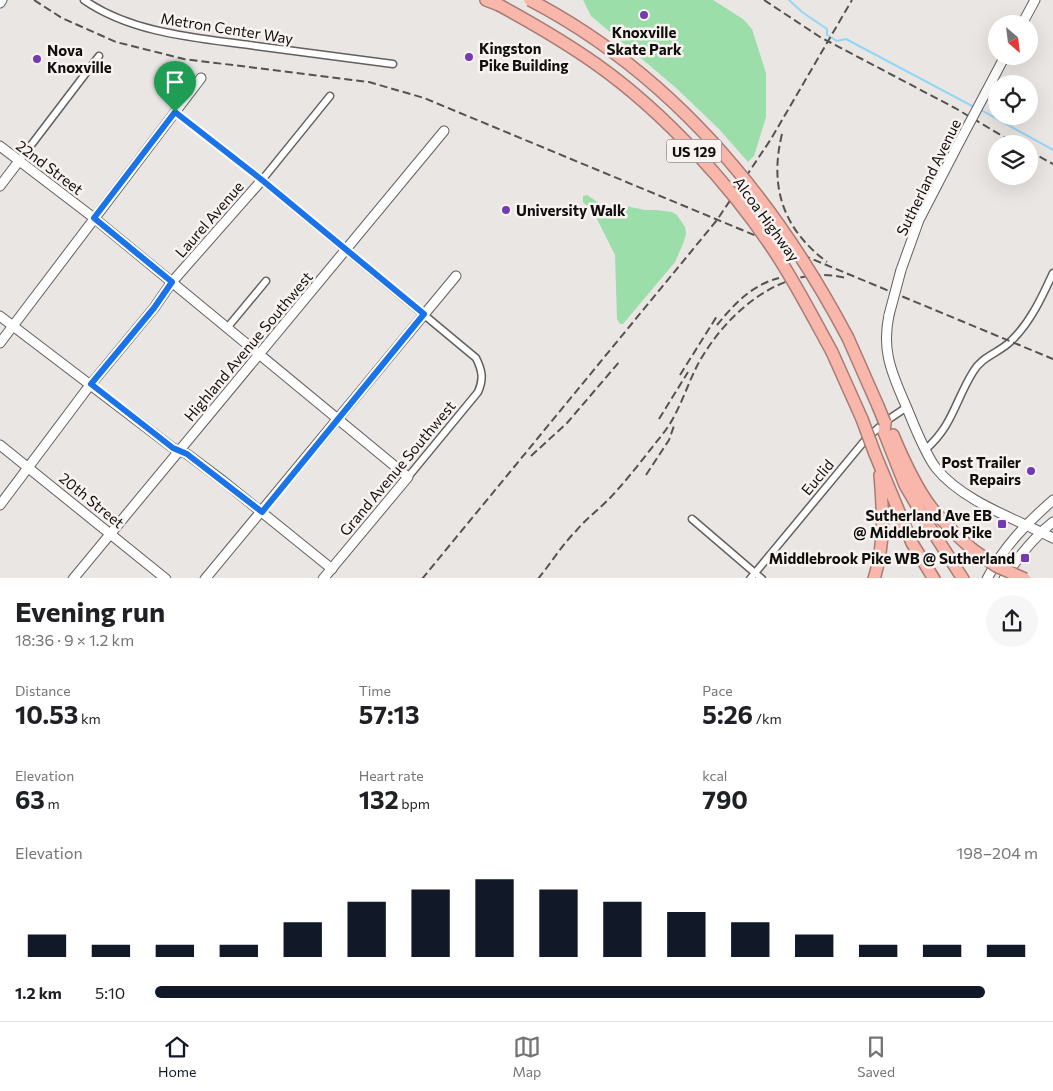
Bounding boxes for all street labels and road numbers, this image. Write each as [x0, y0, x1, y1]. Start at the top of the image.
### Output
street label: Metron Center Way [159, 9, 295, 47]
street label: Sutherland Avenue [892, 116, 964, 238]
street label: 22nd Street [13, 136, 87, 198]
road number: US 129 [666, 140, 722, 162]
street label: Alcoa Highway [730, 173, 804, 265]
street label: Laurel Avenue [171, 177, 247, 261]
street label: Highland Avenue Southwest [180, 268, 316, 424]
street label: Grand Avenue Southwest [335, 397, 459, 539]
street label: Euclid [797, 455, 837, 499]
street label: 20th Street [56, 468, 128, 532]

